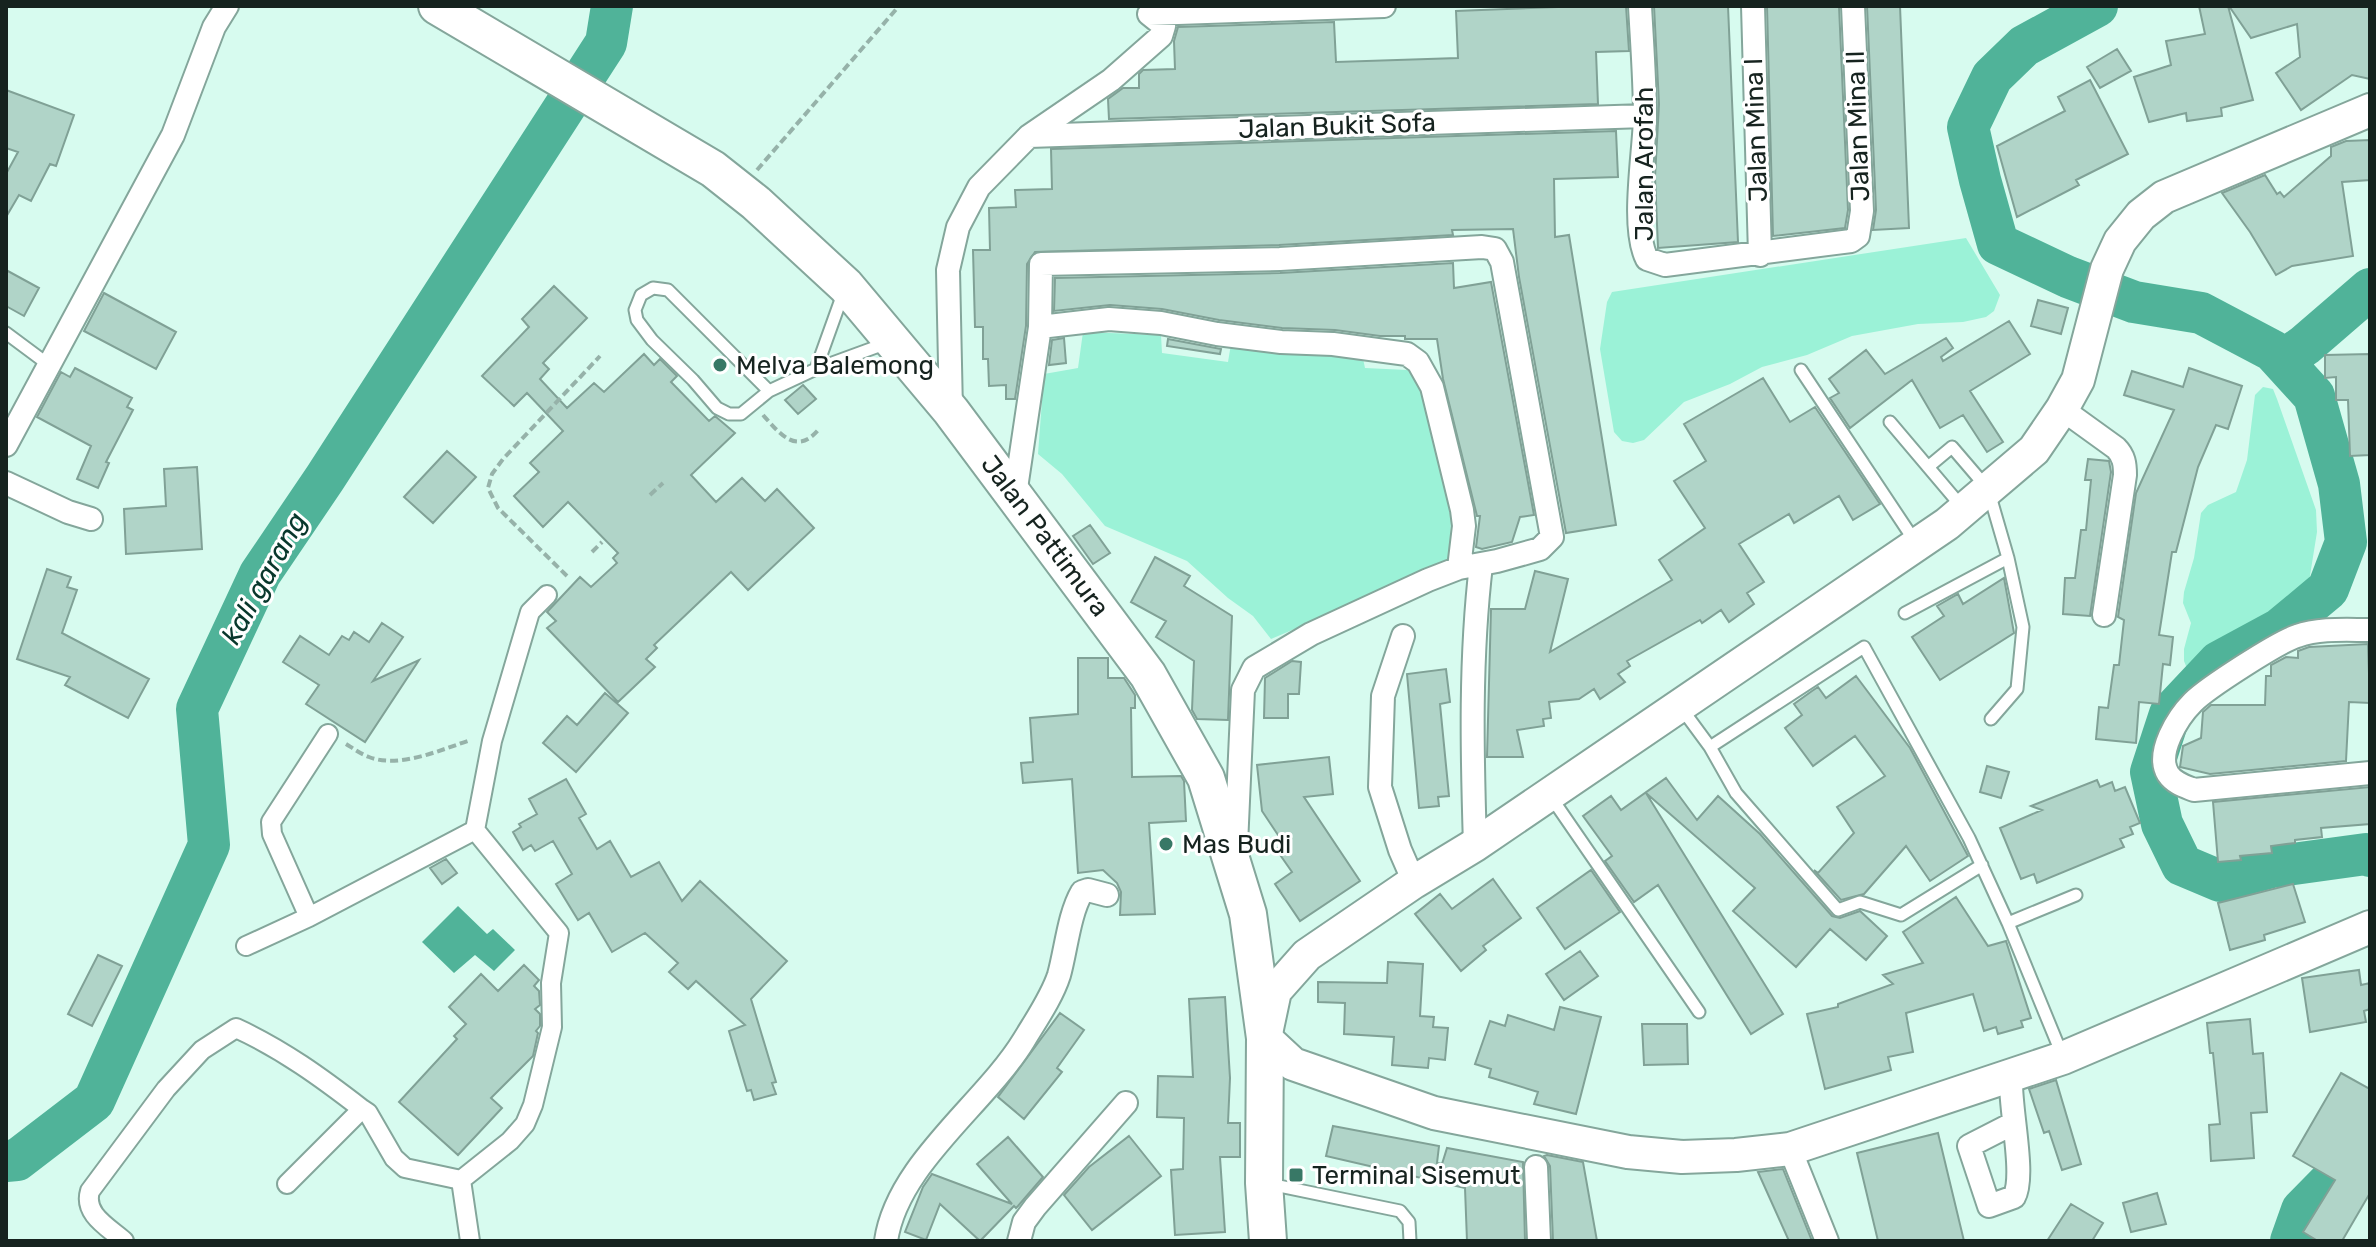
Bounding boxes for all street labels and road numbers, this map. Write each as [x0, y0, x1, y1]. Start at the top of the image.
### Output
street label: Jalan Mina II [1840, 50, 1876, 202]
street label: Jalan Mina I [1738, 57, 1774, 203]
street label: Jalan Arofah [1629, 87, 1660, 241]
street label: Jalan Bukit Sofa [1238, 107, 1436, 145]
street label: Jalan Pattimura [974, 449, 1116, 623]

